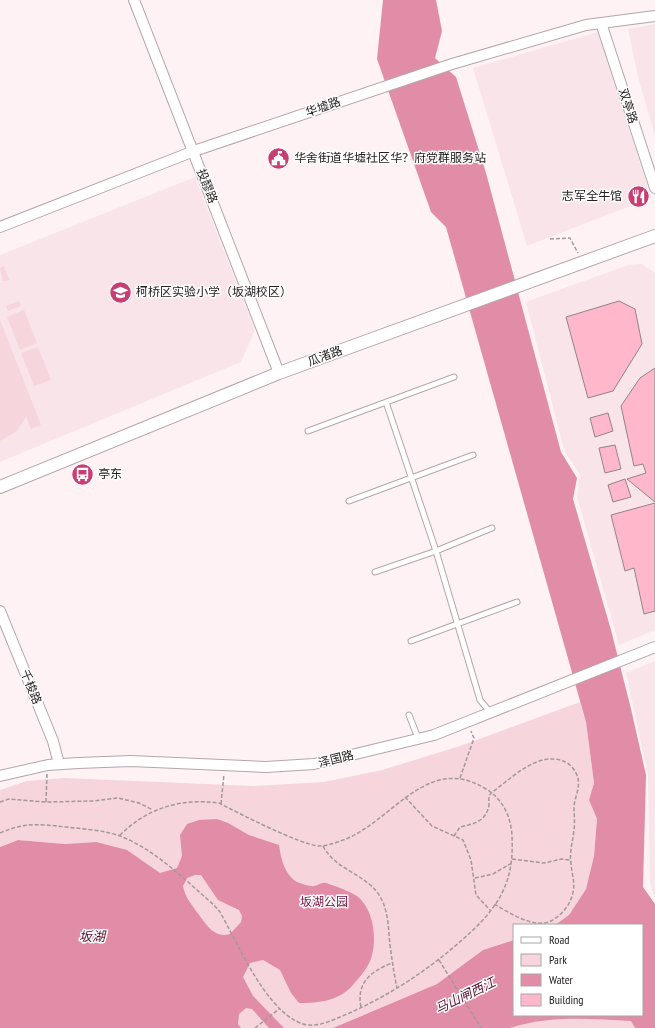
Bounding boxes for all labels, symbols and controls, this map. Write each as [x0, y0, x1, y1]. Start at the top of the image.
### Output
street label: 双亭路 [616, 86, 641, 125]
street label: 华墟路 [303, 94, 342, 119]
public building icon: 华舍街道华墟社区华？府党群服务站 [266, 145, 292, 171]
place label: 华舍街道华墟社区华？府党群服务站 [294, 150, 486, 165]
street label: 投醪路 [194, 166, 221, 205]
restaurant icon: 志军全牛馆 [625, 183, 651, 209]
place label: 志军全牛馆 [562, 188, 622, 203]
school or university icon: 柯桥区实验小学（坂湖校区） [107, 279, 133, 305]
place label: 柯桥区实验小学（坂湖校区） [136, 284, 292, 299]
street label: 瓜渚路 [305, 342, 344, 369]
bus stop icon: 亭东 [70, 461, 96, 487]
place label: 亭东 [98, 466, 122, 481]
street label: 千梭路 [18, 667, 45, 706]
street label: 泽国路 [317, 747, 355, 770]
park label: 坂湖公园 [300, 894, 348, 909]
legend [513, 924, 643, 1016]
water label: 坂湖 [79, 928, 107, 945]
text: Road [549, 932, 569, 947]
text: Park [549, 952, 567, 967]
text: Water [549, 972, 574, 987]
water label: 马山闸西江 [432, 973, 500, 1017]
text: Building [549, 992, 584, 1007]

